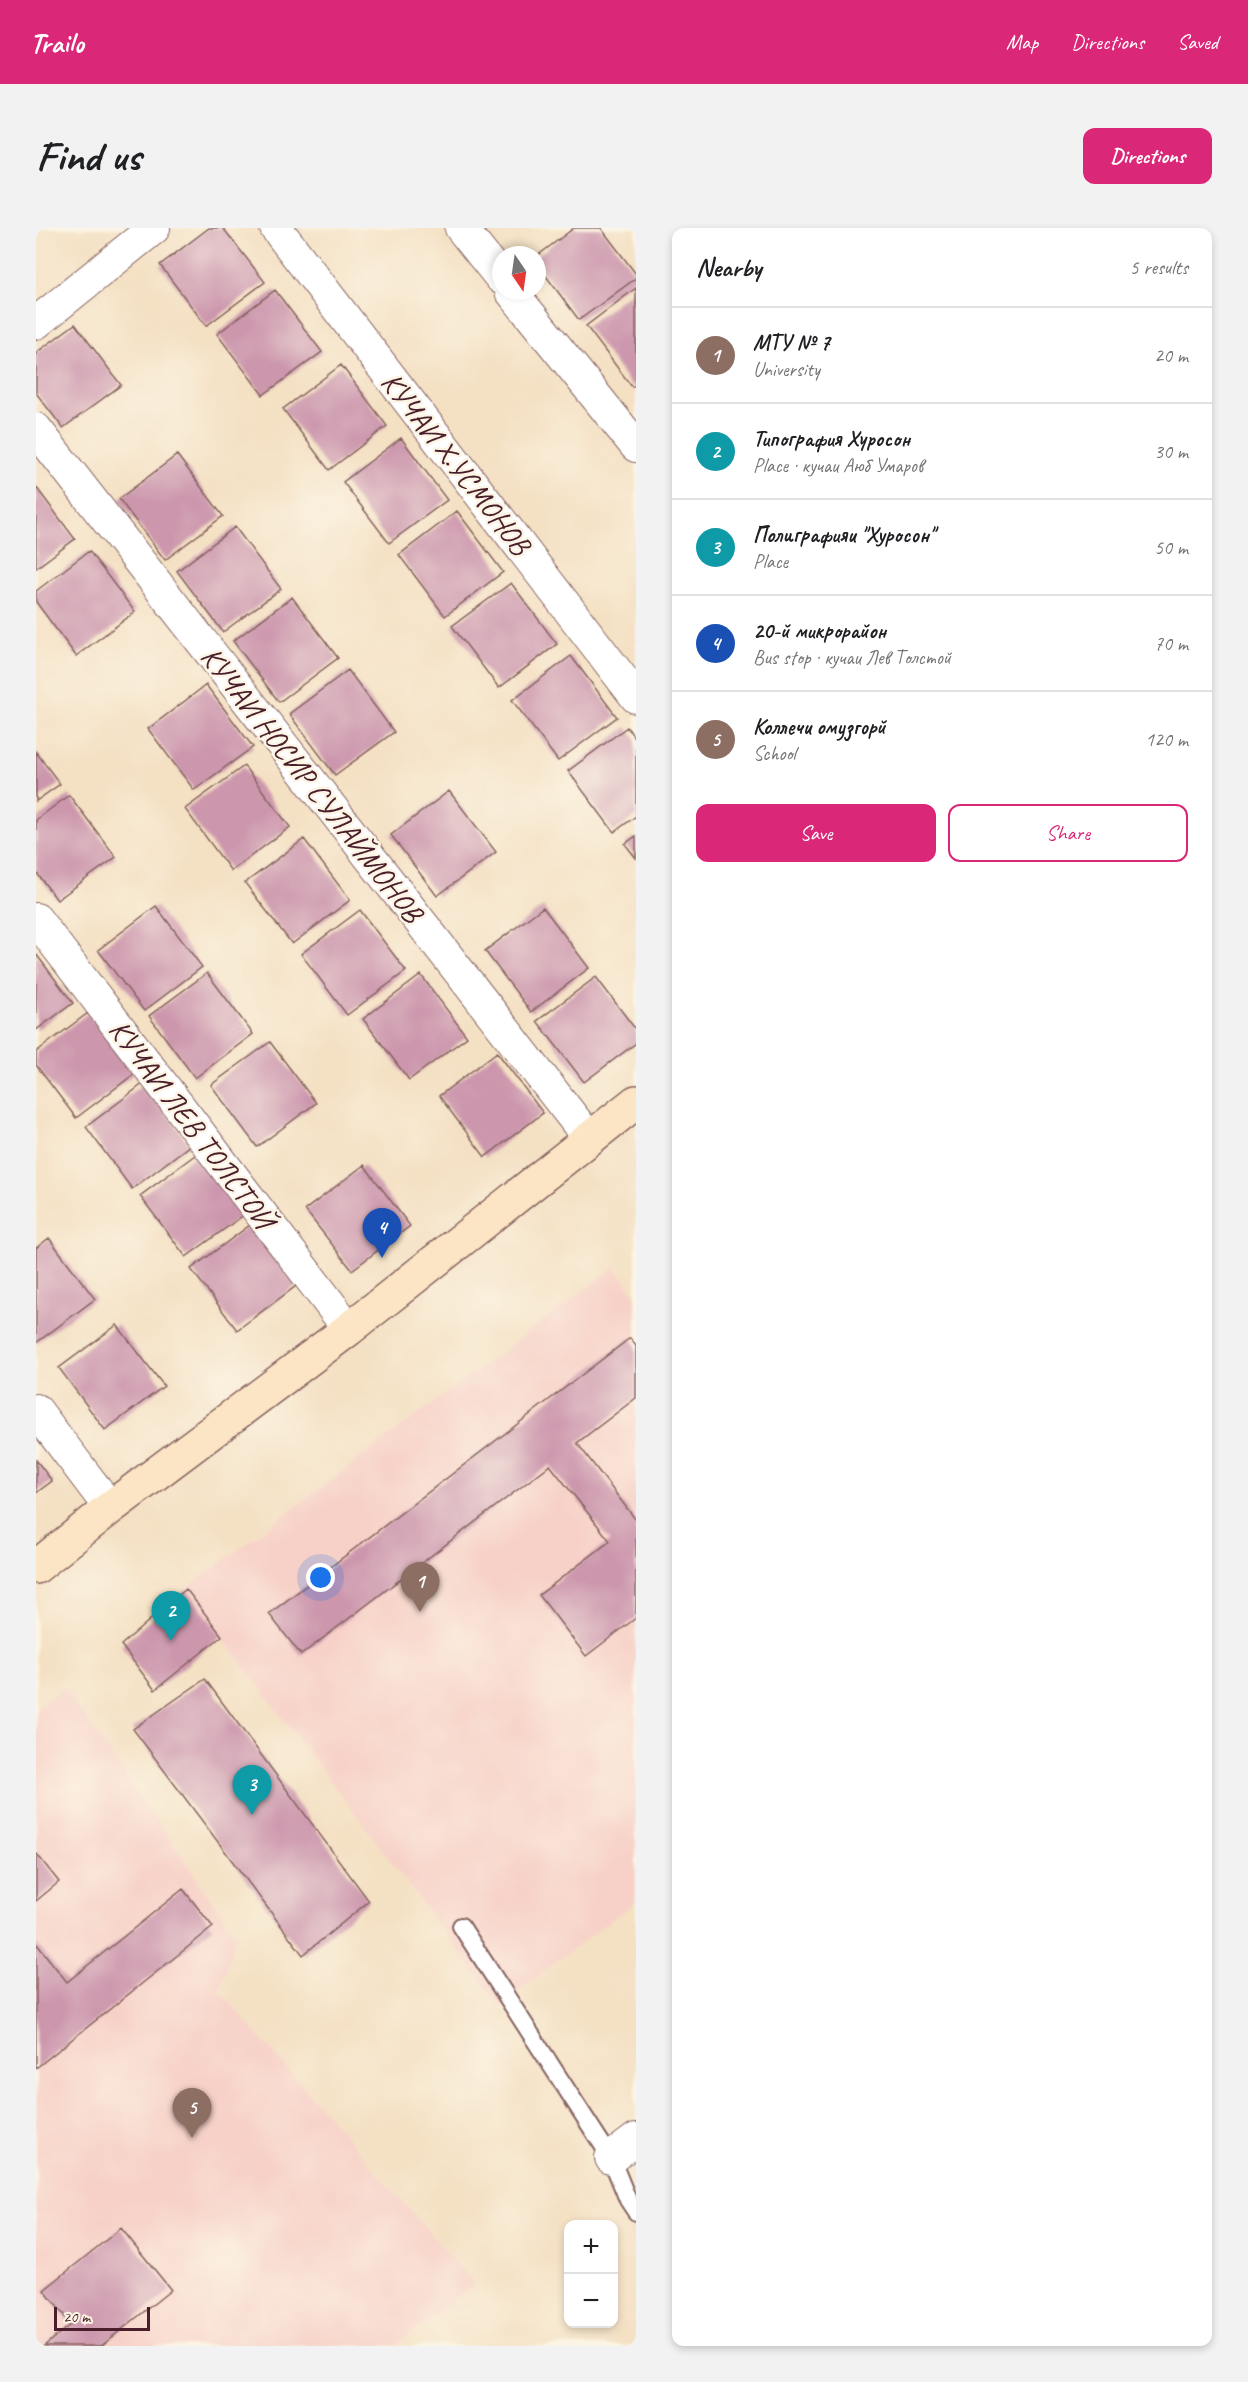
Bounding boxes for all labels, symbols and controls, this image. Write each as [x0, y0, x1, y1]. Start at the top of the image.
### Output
text: Trailo [30, 25, 84, 60]
text: Map [1006, 29, 1038, 55]
text: Directions [1071, 29, 1144, 55]
text: Saved [1177, 29, 1218, 55]
button: Directions [1083, 128, 1212, 184]
text: Find us [36, 130, 141, 183]
north arrow [492, 246, 546, 300]
text: Nearby [696, 251, 761, 284]
text: 5 results [1129, 255, 1188, 280]
text: МТУ № 7 [753, 329, 830, 357]
text: 1 [711, 343, 720, 368]
text: 20 m [1154, 343, 1188, 368]
text: University [753, 357, 820, 382]
street label: КУЧАИ Х.УСМОНОВ [373, 364, 541, 564]
text: Типография Хуросон [753, 425, 910, 453]
text: 2 [711, 439, 720, 464]
text: 30 m [1154, 439, 1188, 464]
text: Place · кучаи Аюб Умаров [753, 453, 923, 478]
text: Полиграфияи "Хуросон" [753, 521, 934, 549]
text: 3 [711, 535, 720, 560]
text: 50 m [1154, 535, 1188, 560]
text: Place [753, 549, 788, 574]
text: 20-й микрорайон [753, 617, 886, 645]
text: 4 [711, 631, 720, 656]
text: 70 m [1154, 631, 1188, 656]
street label: КУЧАИ НОСИР СУЛАЙМОНОВ [193, 639, 433, 932]
text: Bus stop · кучаи Лев Толстой [753, 645, 951, 670]
text: Коллечи омузгорй [753, 713, 886, 741]
text: 5 [711, 727, 720, 752]
text: 120 m [1145, 727, 1188, 752]
text: School [753, 741, 796, 766]
button: Save [696, 804, 936, 862]
button: Share [948, 804, 1188, 862]
street label: КУЧАИ ЛЕВ ТОЛСТОЙ [101, 1012, 286, 1240]
pin: 4 [362, 1208, 402, 1258]
pin: 1 [400, 1562, 440, 1612]
your location [306, 1563, 335, 1592]
pin: 2 [152, 1592, 190, 1641]
pin: 3 [232, 1766, 272, 1815]
pin: 5 [172, 2088, 212, 2138]
map controls [564, 2220, 618, 2328]
button: + [564, 2220, 618, 2274]
button: − [564, 2274, 618, 2328]
scale bar [54, 2304, 150, 2332]
text: 20 m [63, 2307, 90, 2327]

